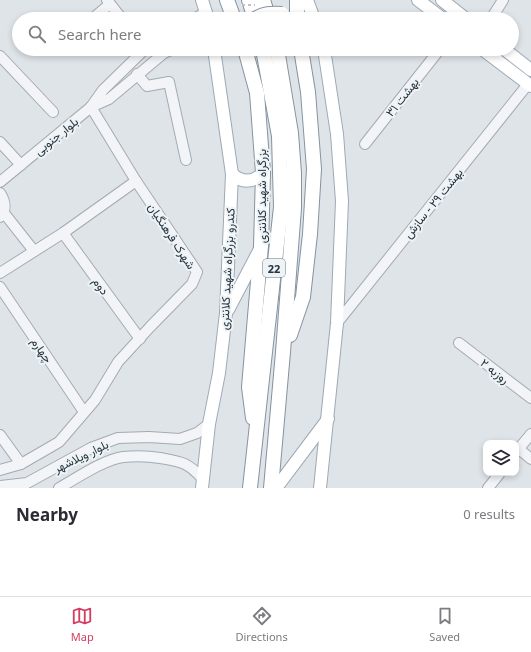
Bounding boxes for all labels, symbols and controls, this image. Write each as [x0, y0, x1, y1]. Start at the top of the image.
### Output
search box [12, 12, 519, 56]
icon: search [26, 23, 48, 45]
text: Search here [58, 24, 141, 44]
street label: بهشت ۳۱ [381, 74, 423, 120]
street label: بلوار جنوبی [30, 113, 82, 159]
street label: بزرگراه شهید کلانتری [253, 149, 270, 243]
street label: بهشت ۲۹ - سازش [399, 164, 467, 242]
street label: شهرک فرهنگیان [144, 200, 200, 272]
street label: کندرو بزرگراه شهید کلانتری [215, 207, 239, 331]
road number: 22 [263, 259, 285, 277]
street label: دوم [89, 274, 113, 299]
street label: چهارم [27, 334, 57, 366]
street label: ۲ روزبه [477, 354, 513, 388]
street label: بلوار ویلاشهر [50, 435, 111, 477]
map controls [483, 440, 519, 476]
button: layers [483, 440, 519, 476]
text: Nearby [16, 503, 78, 526]
text: 0 results [463, 505, 515, 523]
tab: Map [71, 605, 94, 644]
tab: Directions [235, 605, 288, 644]
tab: Saved [429, 605, 460, 644]

